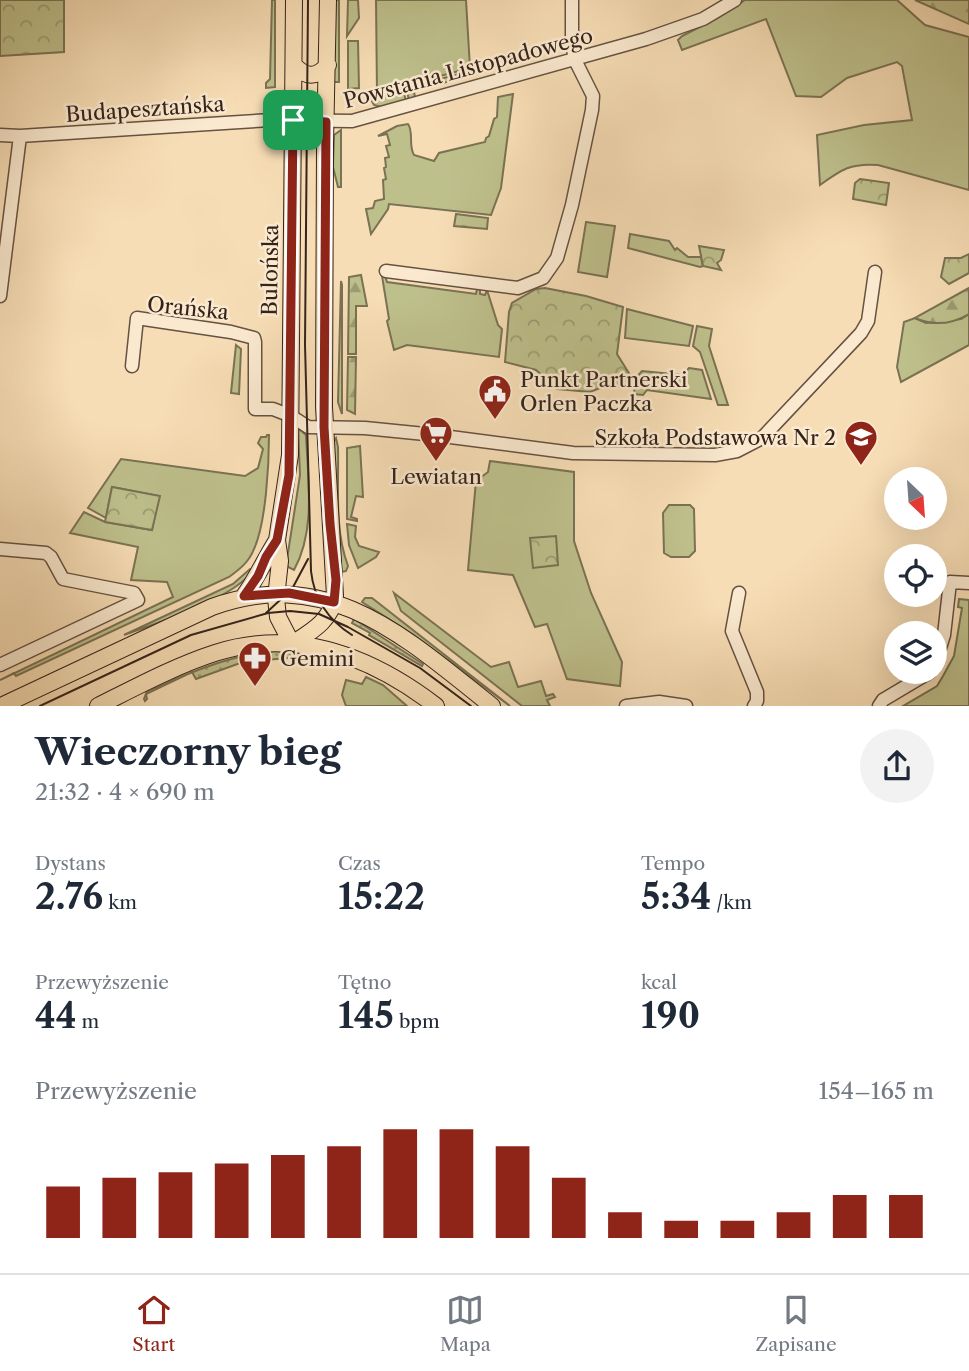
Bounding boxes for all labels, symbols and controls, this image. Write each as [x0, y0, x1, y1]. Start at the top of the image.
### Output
street label: Powstania Listopadowego [341, 23, 595, 113]
pin [263, 90, 323, 150]
street label: Budapesztańska [65, 91, 226, 127]
icon: arrive [274, 101, 312, 139]
street label: Bulońska [257, 223, 283, 316]
street label: Orańska [146, 291, 231, 325]
place label: Punkt Partnerski Orlen Paczka [520, 367, 687, 416]
public building icon: Punkt Partnerski Orlen Paczka [476, 372, 514, 421]
supermarket icon: Lewiatan [417, 414, 455, 463]
school or university icon: Szkoła Podstawowa Nr 2 [842, 418, 880, 467]
place label: Szkoła Podstawowa Nr 2 [594, 425, 836, 450]
place label: Lewiatan [390, 464, 482, 489]
north arrow [884, 467, 947, 530]
map controls [884, 467, 947, 684]
button: locate [884, 544, 947, 607]
button: layers [884, 621, 947, 684]
pharmacy icon: Gemini [236, 639, 274, 688]
place label: Gemini [280, 646, 354, 671]
text: Wieczorny bieg [35, 728, 342, 775]
button: share [860, 729, 934, 803]
text: 21:32 · 4 × 690 m [35, 778, 215, 806]
text: Dystans [35, 852, 106, 875]
text: Czas [338, 852, 381, 875]
text: Tempo [641, 852, 705, 875]
text: 2.76 [35, 875, 103, 918]
text: 15:22 [338, 875, 425, 918]
text: 5:34 [641, 875, 711, 918]
text: km [103, 891, 137, 914]
text: /km [711, 891, 752, 914]
text: Przewyższenie [35, 971, 169, 994]
text: Tętno [338, 971, 391, 994]
text: kcal [641, 971, 677, 994]
text: 44 [35, 994, 76, 1037]
text: 145 [338, 994, 394, 1037]
text: 190 [641, 994, 700, 1037]
text: m [76, 1010, 99, 1033]
text: bpm [394, 1010, 440, 1033]
text: Przewyższenie [35, 1077, 197, 1105]
text: 154–165 m [819, 1077, 934, 1105]
tab: Start [132, 1291, 175, 1356]
tab: Mapa [440, 1291, 491, 1356]
tab: Zapisane [755, 1291, 837, 1356]

